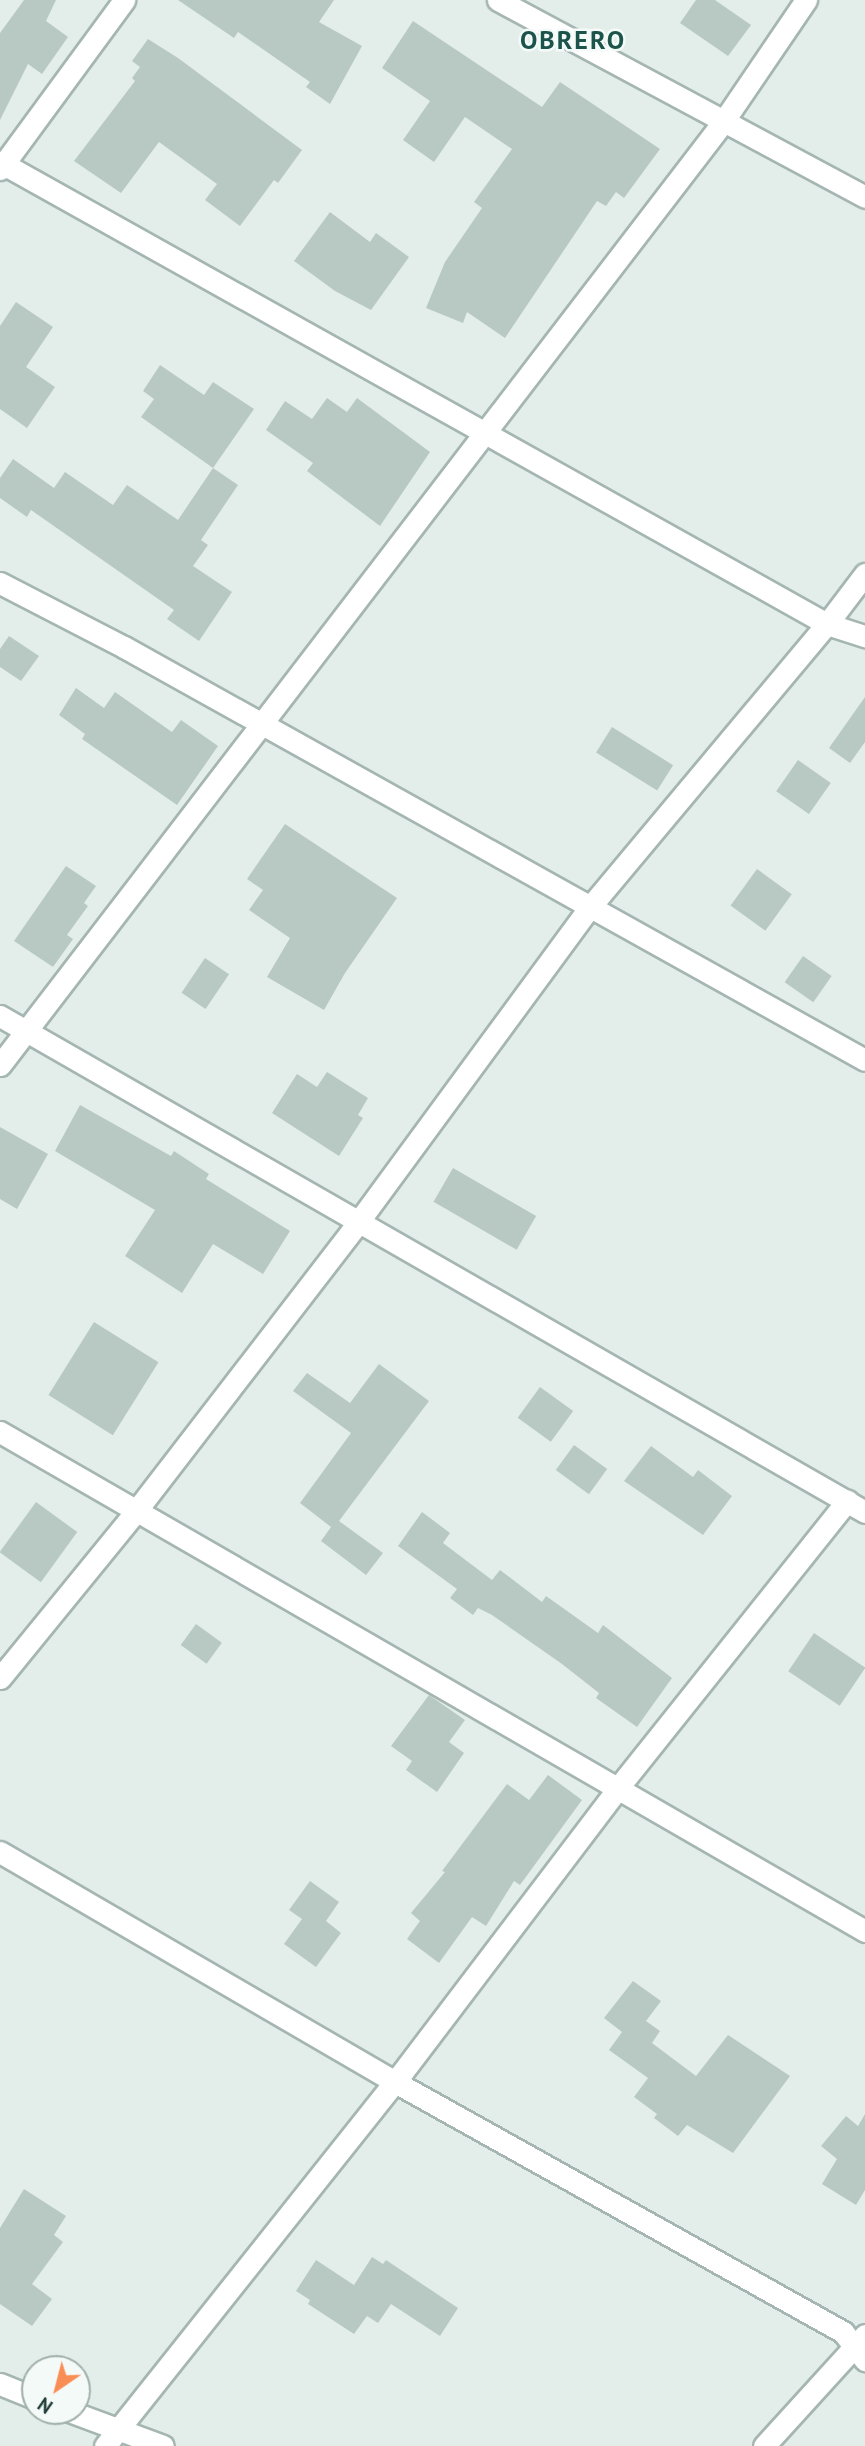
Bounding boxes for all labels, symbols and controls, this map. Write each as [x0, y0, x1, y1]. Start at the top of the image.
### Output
district label: OBRERO [521, 24, 625, 56]
north arrow [21, 2355, 91, 2425]
text: N [33, 2392, 57, 2419]

